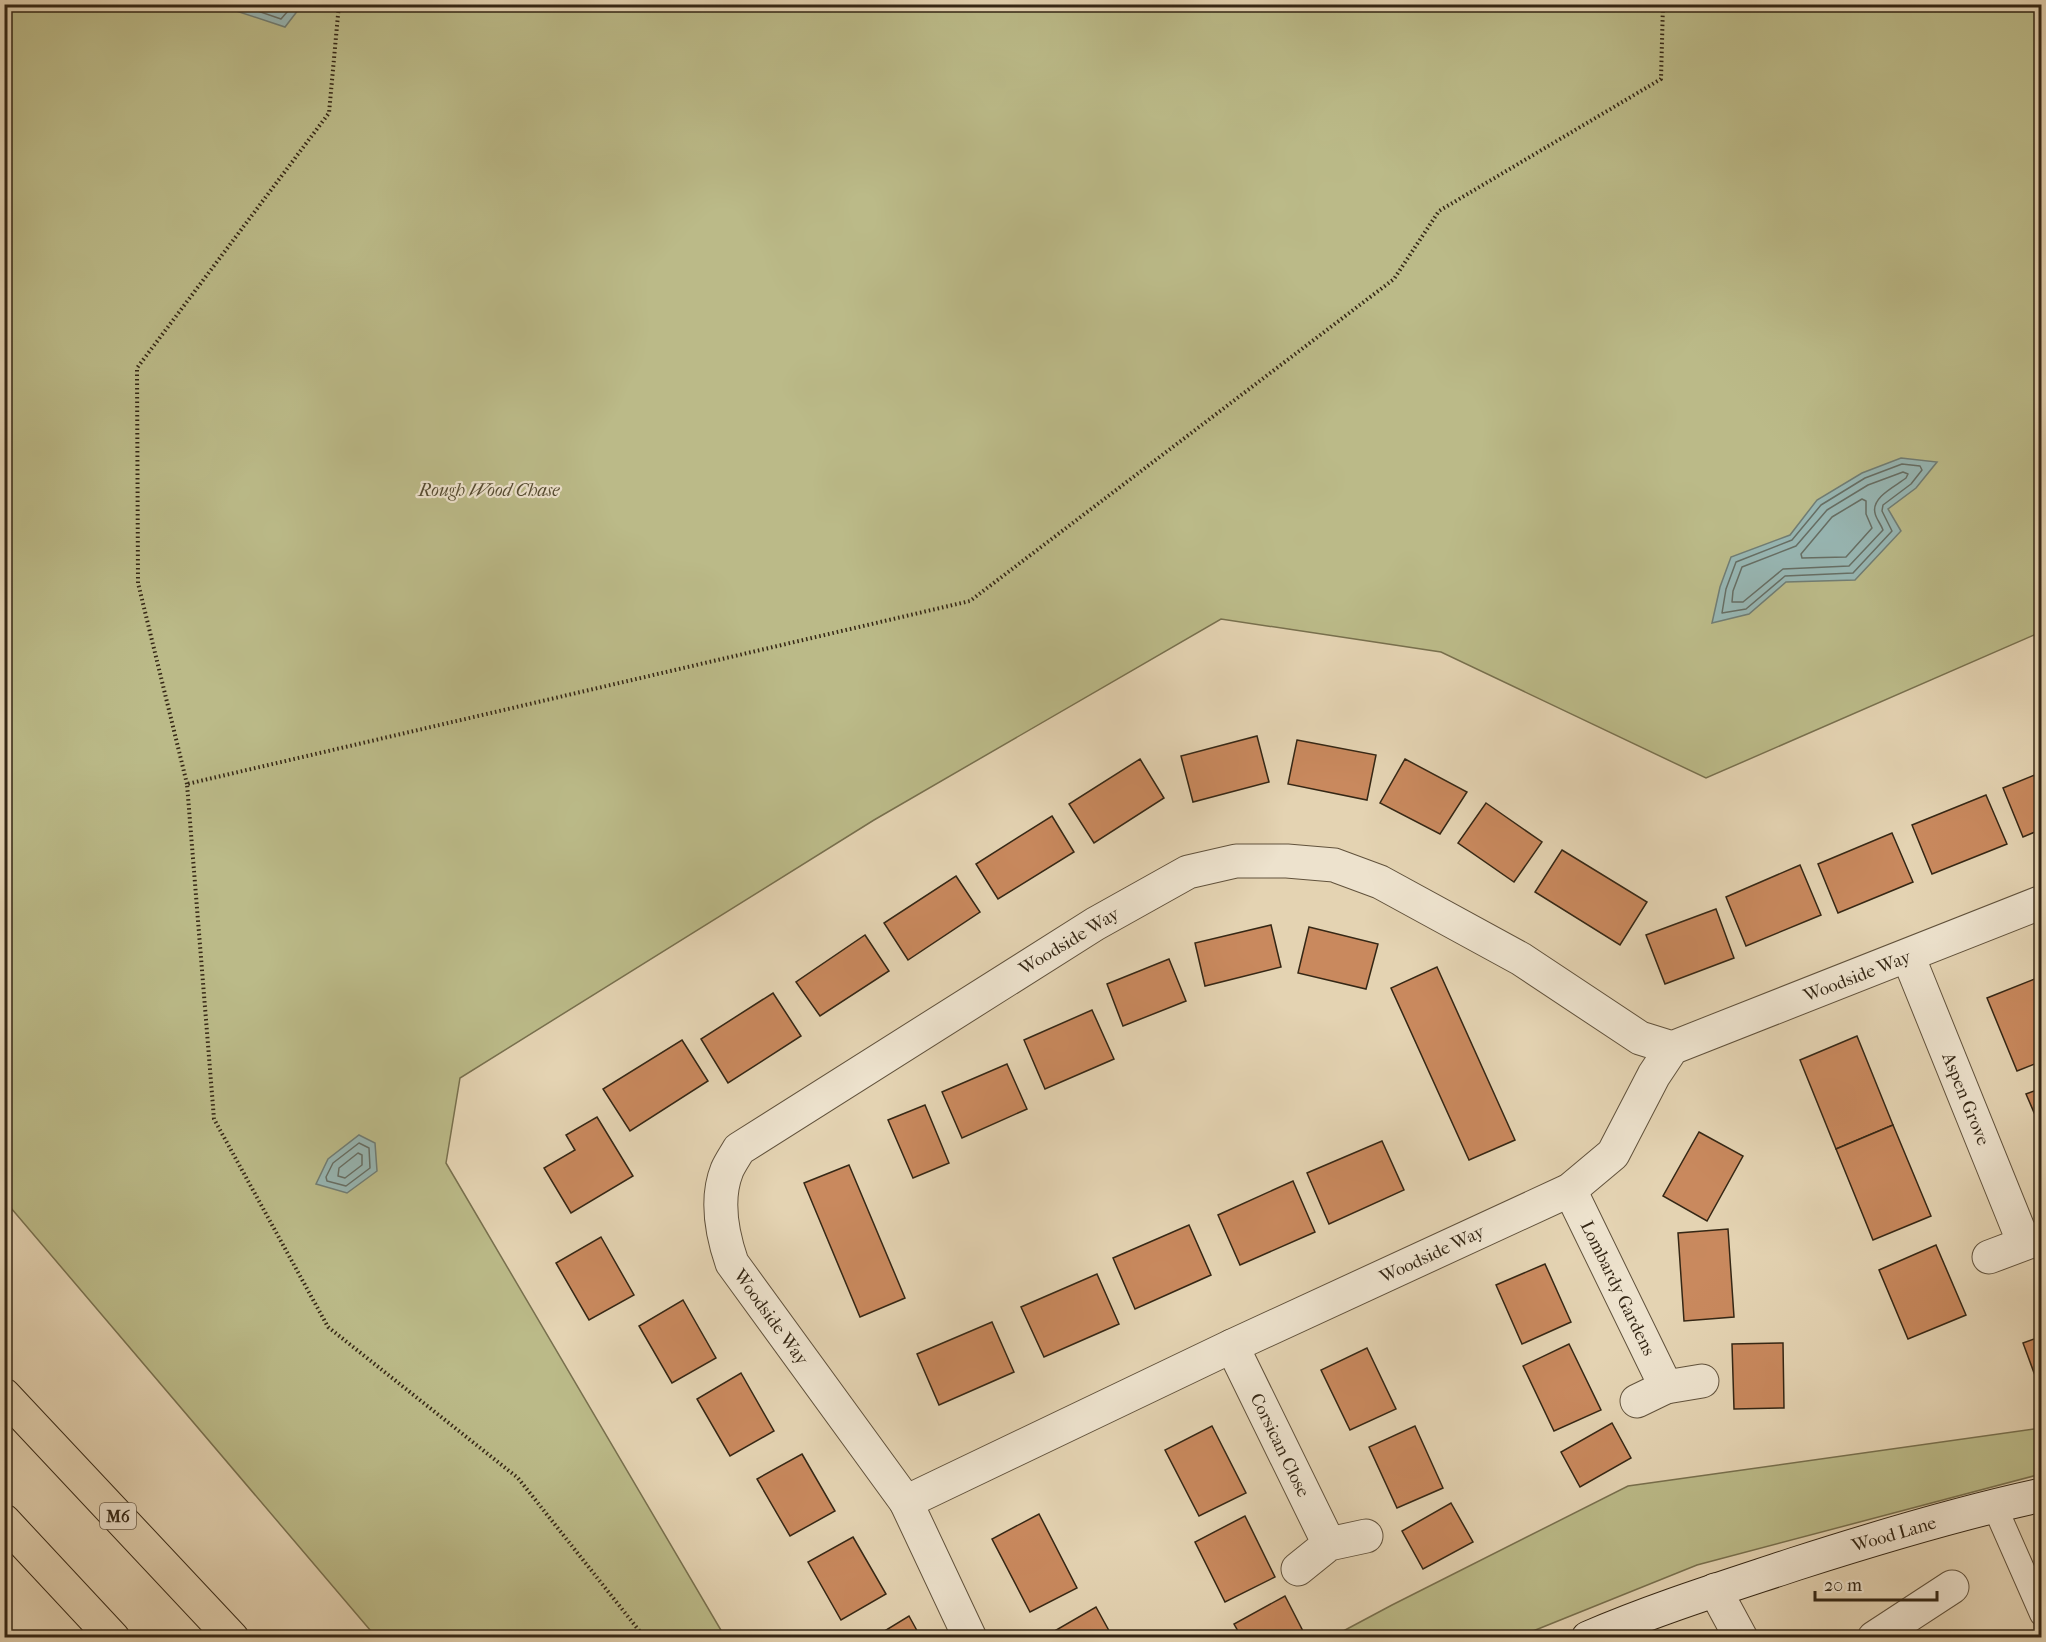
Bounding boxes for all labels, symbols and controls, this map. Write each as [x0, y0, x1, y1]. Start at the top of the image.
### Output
park label: Rough Wood Chase [417, 480, 560, 501]
street label: Woodside Way [1015, 903, 1124, 980]
street label: Woodside Way [1800, 946, 1915, 1007]
street label: Aspen Grove [1937, 1049, 1994, 1149]
street label: Lombardy Gardens [1576, 1217, 1659, 1359]
street label: Woodside Way [1376, 1220, 1489, 1288]
street label: Woodside Way [728, 1265, 813, 1370]
street label: Corsican Close [1245, 1390, 1314, 1501]
road number: M6 [100, 1503, 136, 1529]
street label: Wood Lane [1849, 1512, 1939, 1557]
scale bar [1815, 1564, 1936, 1602]
text: 20 m [1824, 1575, 1862, 1596]

